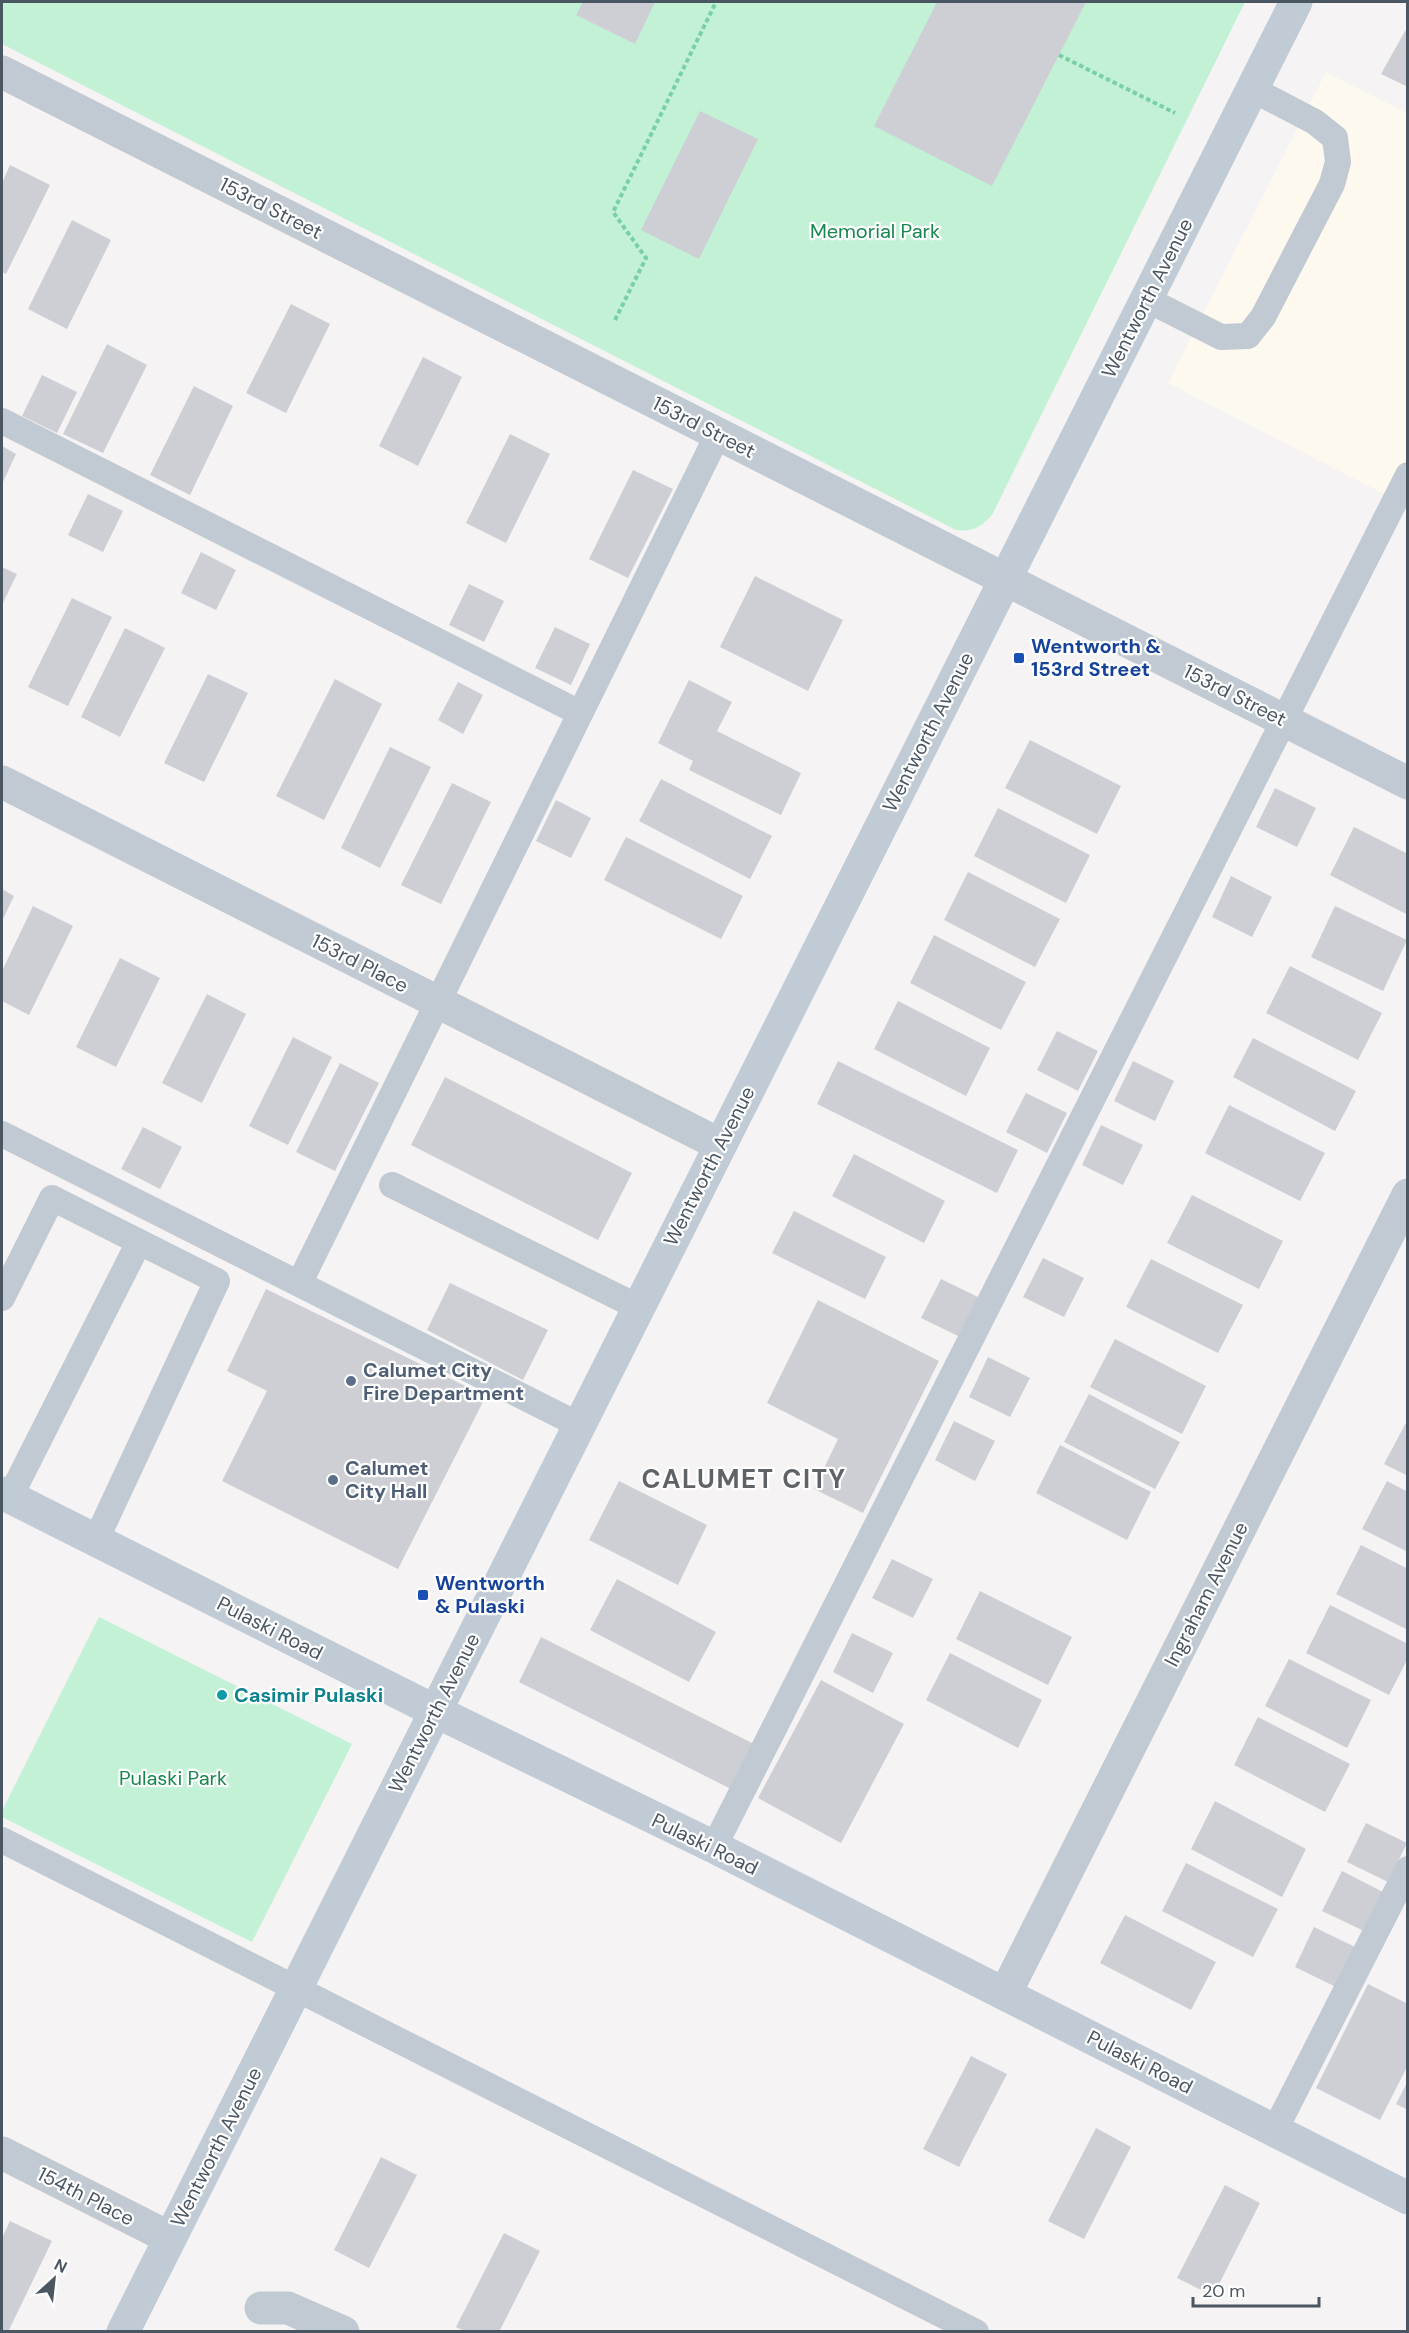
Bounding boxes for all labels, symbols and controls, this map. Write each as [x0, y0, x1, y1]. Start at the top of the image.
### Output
street label: 153rd Street [215, 171, 327, 245]
street label: Wentworth Avenue [1096, 214, 1198, 382]
park label: Memorial Park [810, 218, 940, 244]
street label: 153rd Street [648, 390, 760, 464]
place label: Wentworth & 153rd Street [1031, 633, 1161, 682]
street label: Wentworth Avenue [877, 648, 979, 816]
marker: Wentworth & 153rd Street [1012, 651, 1026, 665]
street label: 153rd Street [1179, 658, 1291, 732]
street label: 153rd Place [307, 928, 413, 998]
street label: Wentworth Avenue [658, 1082, 760, 1250]
place label: Calumet City Fire Department [363, 1357, 524, 1406]
marker: Calumet City Fire Department [344, 1374, 358, 1388]
place label: Calumet City Hall [345, 1455, 429, 1504]
district label: CALUMET CITY [641, 1462, 847, 1496]
marker: Calumet City Hall [326, 1473, 340, 1487]
street label: Ingraham Avenue [1158, 1517, 1254, 1671]
place label: Wentworth & Pulaski [435, 1570, 545, 1619]
marker: Wentworth & Pulaski [416, 1588, 430, 1602]
street label: Pulaski Road [213, 1590, 327, 1666]
street label: Wentworth Avenue [383, 1629, 485, 1797]
place label: Casimir Pulaski [234, 1682, 383, 1708]
marker: Casimir Pulaski [215, 1688, 229, 1702]
park label: Pulaski Park [119, 1765, 227, 1791]
street label: Pulaski Road [648, 1807, 762, 1881]
street label: Pulaski Road [1083, 2024, 1197, 2100]
street label: Wentworth Avenue [165, 2063, 267, 2231]
street label: 154th Place [33, 2161, 139, 2231]
north arrow [24, 2249, 84, 2309]
text: N [51, 2254, 71, 2278]
scale bar [1193, 2270, 1319, 2308]
text: 20 m [1202, 2279, 1245, 2303]

